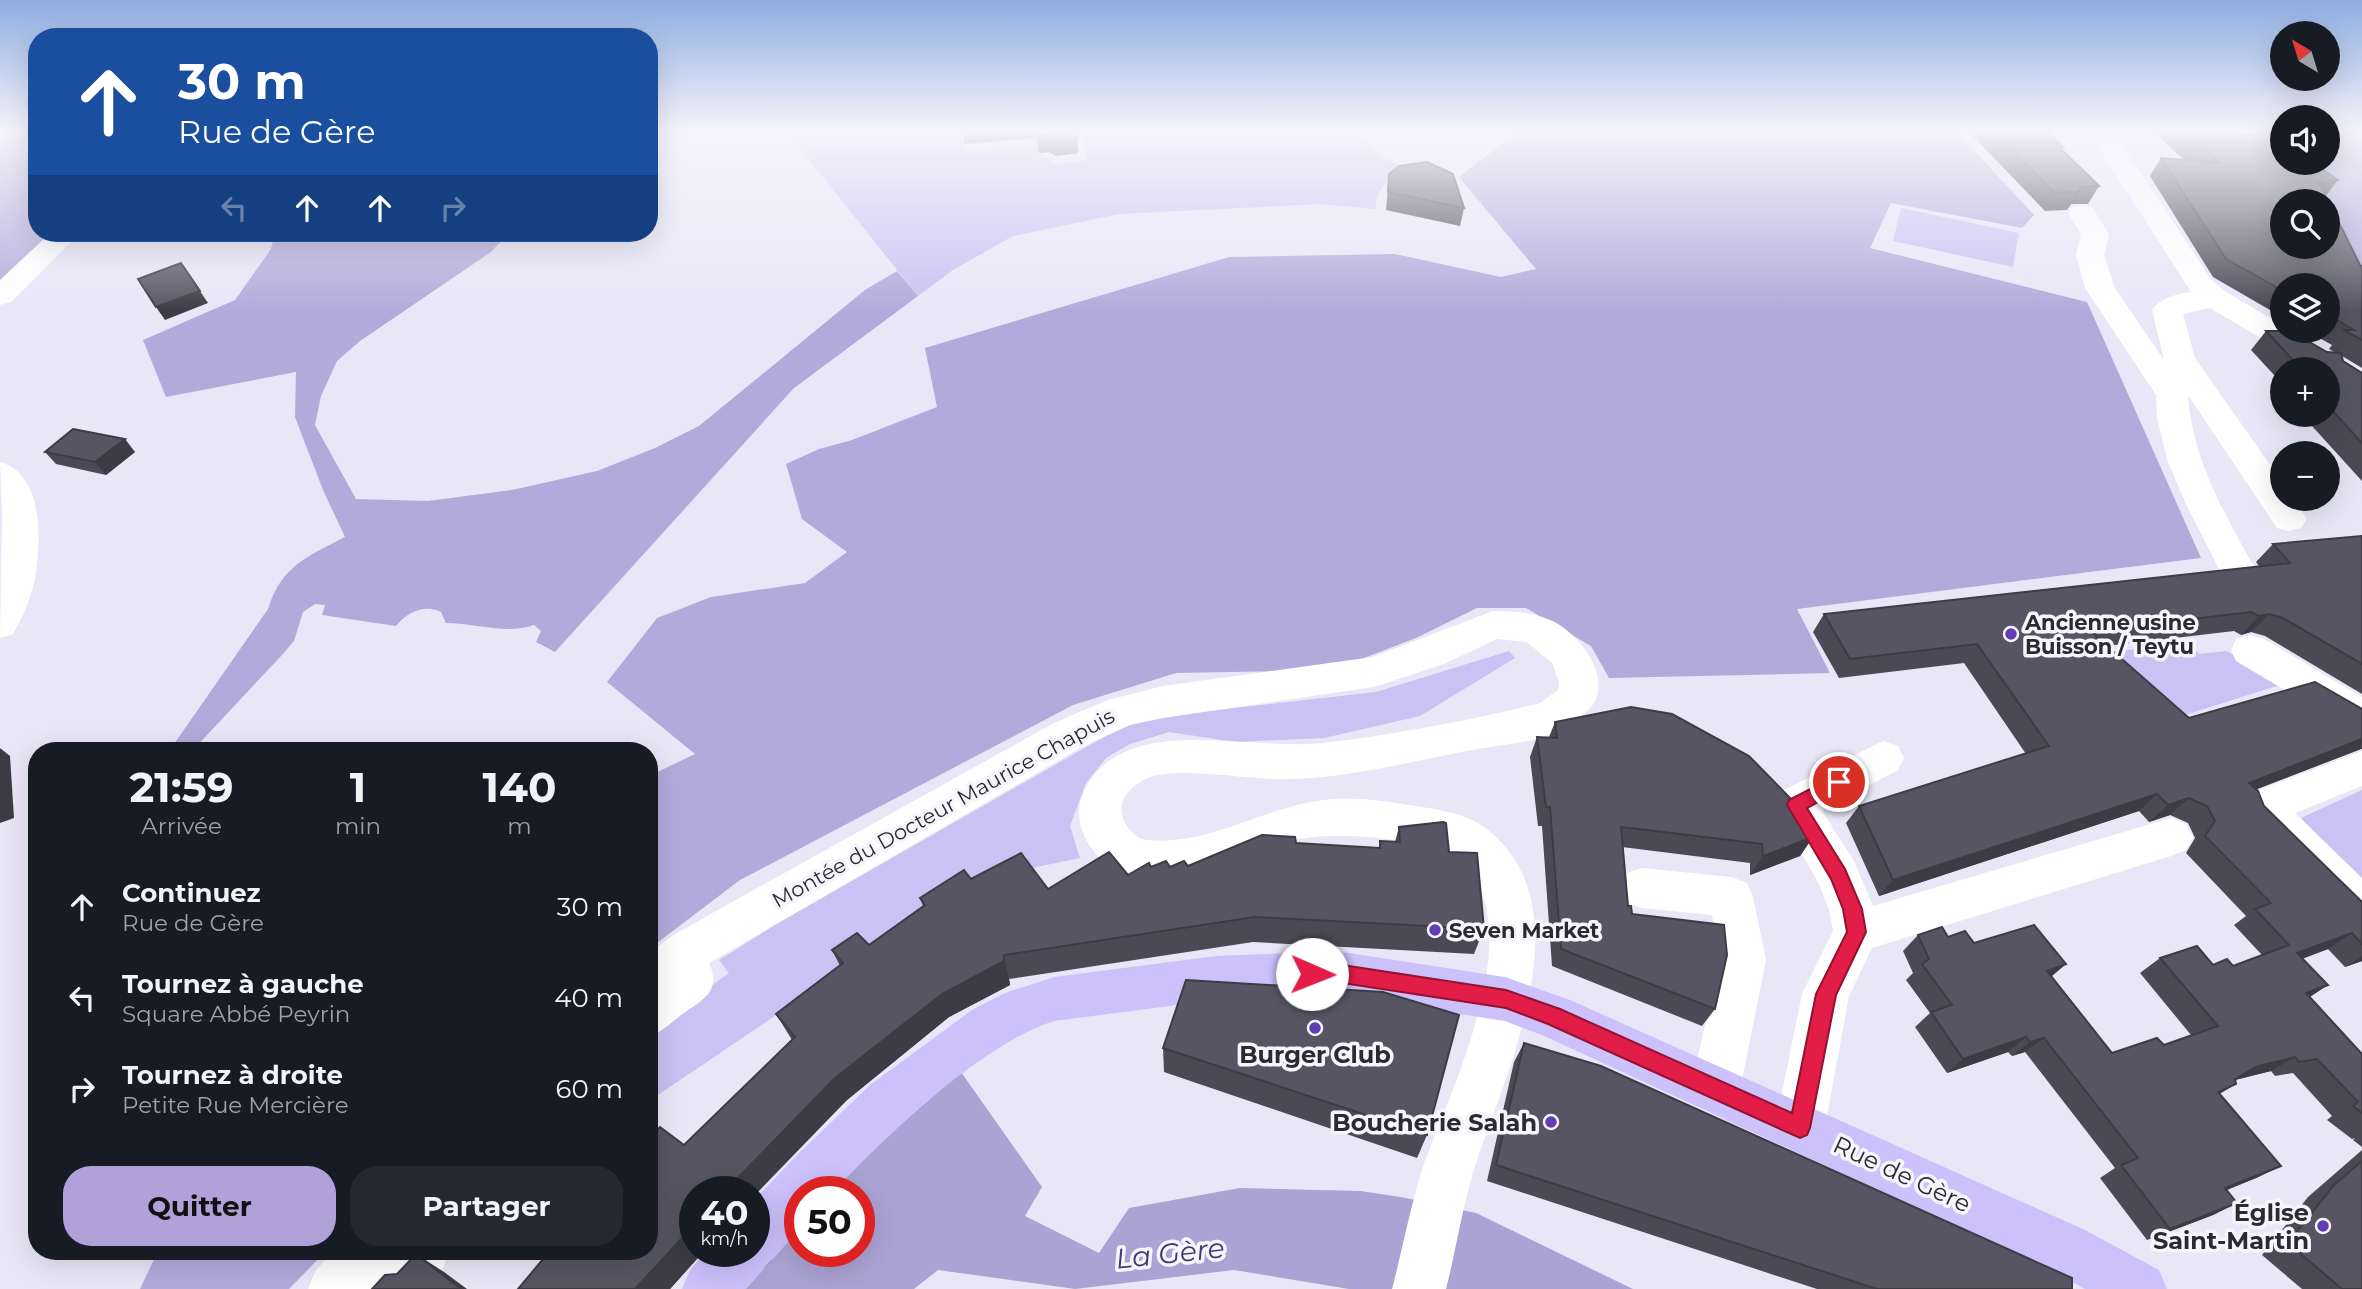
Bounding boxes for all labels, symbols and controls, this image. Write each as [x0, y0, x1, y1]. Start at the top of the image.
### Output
north arrow [2270, 21, 2340, 91]
map controls [2270, 21, 2340, 511]
text: 30 m [178, 52, 306, 111]
icon: ahead [63, 56, 154, 147]
button: sound [2270, 105, 2340, 175]
text: Rue de Gère [178, 112, 376, 151]
icon: left [215, 189, 253, 227]
icon: ahead [288, 189, 326, 227]
icon: ahead [361, 189, 399, 227]
icon: right [434, 189, 472, 227]
button: search [2270, 189, 2340, 259]
button: layers [2270, 273, 2340, 343]
button: + [2270, 357, 2340, 427]
button: − [2270, 441, 2340, 511]
place label: Ancienne usine Buisson / Teytu [2024, 610, 2196, 659]
marker: Ancienne usine Buisson / Teytu [2003, 626, 2019, 642]
street label: Montée du Docteur Maurice Chapuis [767, 703, 1119, 913]
pin [1809, 752, 1869, 812]
text: 21:59 [129, 761, 233, 813]
text: 1 [350, 761, 366, 813]
text: 140 [483, 761, 557, 813]
icon: arrive [1820, 763, 1858, 801]
text: Arrivée [141, 812, 222, 840]
text: min [335, 812, 381, 840]
text: m [507, 812, 532, 840]
text: Continuez [122, 877, 261, 909]
icon: ahead [63, 888, 101, 926]
text: 30 m [557, 891, 623, 923]
text: Rue de Gère [122, 909, 264, 937]
place label: Seven Market [1449, 918, 1599, 943]
marker: Seven Market [1427, 922, 1443, 938]
position arrow [1275, 937, 1349, 1011]
text: Tournez à gauche [122, 968, 364, 1000]
icon: left [63, 979, 101, 1017]
text: 40 m [554, 982, 623, 1014]
text: Square Abbé Peyrin [122, 1000, 350, 1028]
marker: Burger Club [1307, 1020, 1323, 1036]
place label: Burger Club [1239, 1040, 1391, 1069]
text: Tournez à droite [122, 1059, 343, 1091]
icon: right [63, 1070, 101, 1108]
text: 60 m [556, 1073, 623, 1105]
text: Petite Rue Mercière [122, 1091, 349, 1119]
place label: Boucherie Salah [1332, 1108, 1537, 1137]
marker: Boucherie Salah [1543, 1114, 1559, 1130]
street label: Rue de Gère [1829, 1130, 1975, 1218]
button: Quitter [63, 1166, 336, 1246]
button: Partager [350, 1166, 623, 1246]
speed limit sign: 50 [784, 1176, 875, 1267]
text: 40 [701, 1191, 748, 1234]
place label: Église Saint-Martin [2153, 1198, 2309, 1255]
marker: Église Saint-Martin [2315, 1218, 2331, 1234]
text: km/h [700, 1228, 749, 1250]
water label: La Gère [1114, 1230, 1226, 1276]

